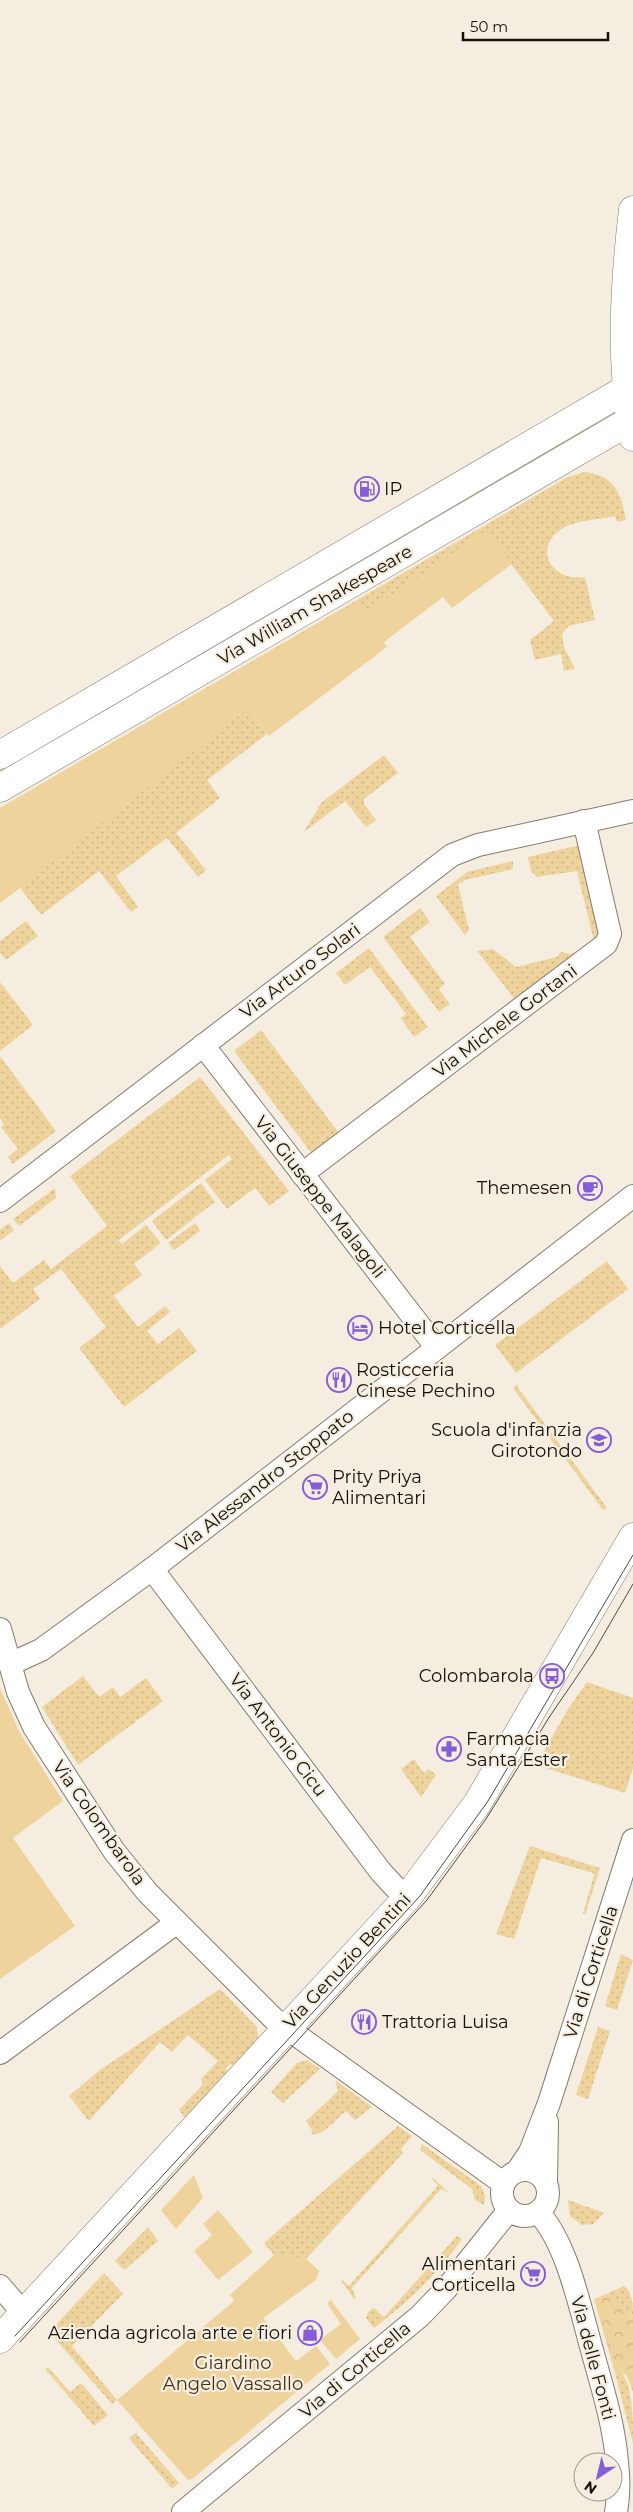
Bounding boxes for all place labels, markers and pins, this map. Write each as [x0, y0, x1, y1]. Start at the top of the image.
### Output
fuel station icon: IP [354, 476, 380, 502]
place label: IP [384, 478, 402, 500]
cafe icon: Themesen [577, 1175, 603, 1201]
place label: Themesen [477, 1177, 572, 1199]
hotel icon: Hotel Corticella [347, 1315, 373, 1341]
place label: Hotel Corticella [378, 1317, 516, 1339]
place label: Rosticceria Cinese Pechino [356, 1359, 495, 1402]
restaurant icon: Rosticceria Cinese Pechino [326, 1367, 352, 1393]
place label: Scuola d'infanzia Girotondo [431, 1419, 582, 1462]
school or university icon: Scuola d'infanzia Girotondo [586, 1427, 612, 1453]
place label: Prity Priya Alimentari [332, 1466, 426, 1509]
supermarket icon: Prity Priya Alimentari [302, 1474, 328, 1500]
bus stop icon: Colombarola [539, 1663, 565, 1689]
place label: Colombarola [419, 1665, 534, 1687]
place label: Farmacia Santa Ester [466, 1728, 568, 1771]
pharmacy icon: Farmacia Santa Ester [436, 1736, 462, 1762]
restaurant icon: Trattoria Luisa [351, 2009, 377, 2035]
place label: Trattoria Luisa [382, 2011, 509, 2033]
place label: Alimentari Corticella [422, 2253, 516, 2296]
supermarket icon: Alimentari Corticella [520, 2261, 546, 2287]
shop icon: Azienda agricola arte e fiori [297, 2320, 323, 2346]
place label: Azienda agricola arte e fiori [48, 2322, 292, 2344]

